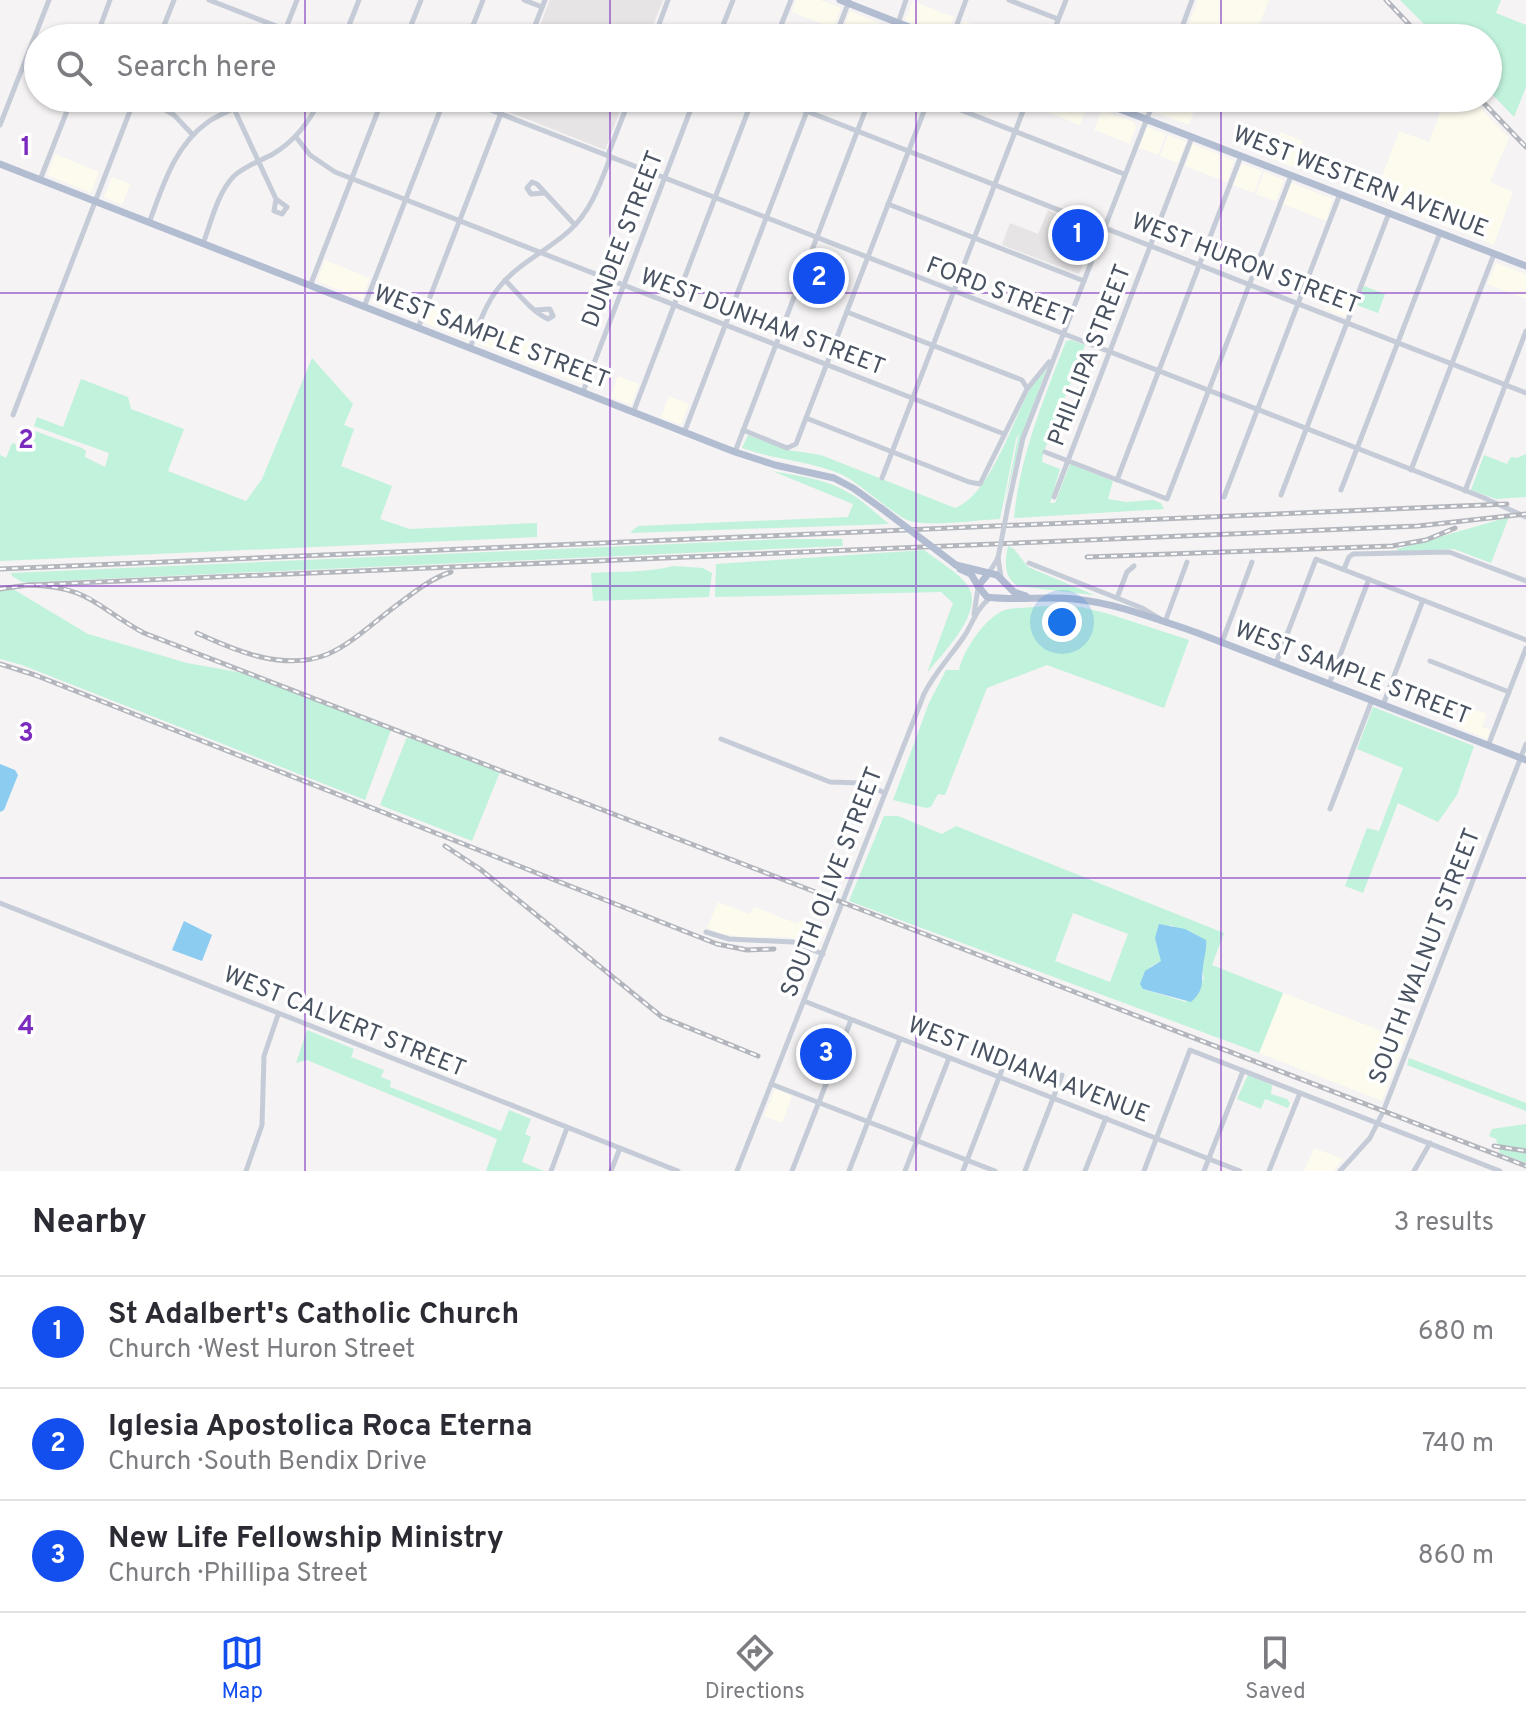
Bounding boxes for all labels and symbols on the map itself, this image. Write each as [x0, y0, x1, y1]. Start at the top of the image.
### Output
street label: WEST WESTERN AVENUE [1228, 120, 1492, 245]
text: 1 [21, 132, 31, 165]
street label: DUNDEE STREET [576, 147, 671, 332]
pin: 1 [1052, 205, 1104, 265]
street label: WEST HURON STREET [1127, 207, 1364, 322]
pin: 2 [793, 248, 845, 308]
street label: FORD STREET [921, 251, 1077, 335]
street label: PHILLIPA STREET [1042, 261, 1139, 451]
street label: WEST DUNHAM STREET [636, 262, 889, 383]
street label: WEST SAMPLE STREET [369, 279, 613, 397]
text: 2 [18, 425, 34, 458]
your location [1042, 602, 1082, 642]
street label: WEST SAMPLE STREET [1230, 615, 1474, 733]
text: 3 [18, 718, 34, 751]
street label: SOUTH OLIVE STREET [775, 764, 891, 1002]
street label: SOUTH WALNUT STREET [1363, 825, 1488, 1089]
street label: WEST CALVERT STREET [219, 961, 470, 1085]
text: 4 [18, 1011, 34, 1044]
street label: WEST INDIANA AVENUE [903, 1011, 1153, 1131]
pin: 3 [800, 1024, 852, 1084]

